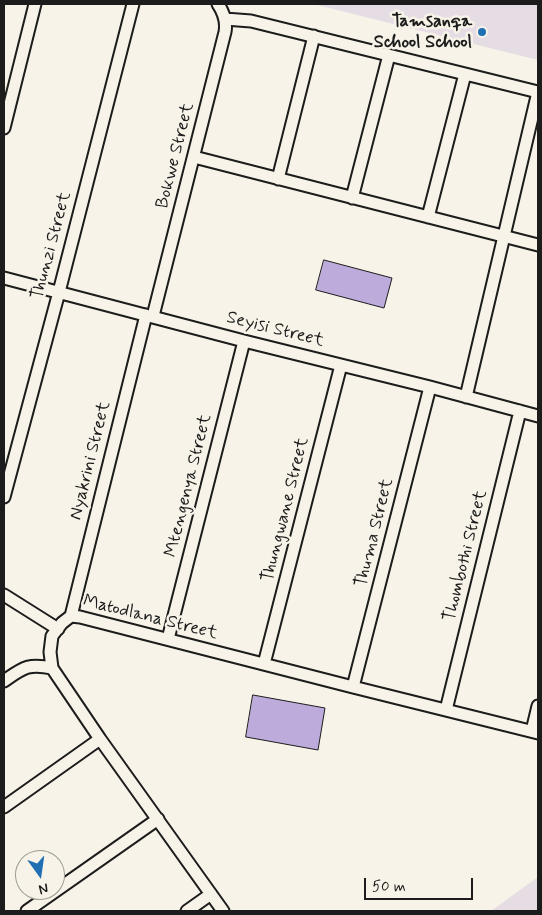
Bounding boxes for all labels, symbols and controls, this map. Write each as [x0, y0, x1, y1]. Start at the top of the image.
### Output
place label: Tamsanqa School School [374, 11, 472, 54]
marker: Tamsanqa School School [476, 26, 488, 38]
street label: Bokwe Street [152, 101, 200, 211]
street label: Thunzi Street [27, 190, 77, 302]
street label: Seyisi Street [224, 307, 326, 353]
street label: Nyakrini Street [66, 400, 116, 522]
street label: Mtengenya Street [161, 412, 217, 560]
street label: Thungwane Street [258, 435, 314, 585]
street label: Thuma Street [351, 476, 399, 590]
street label: Thombothi Street [439, 488, 493, 624]
street label: Matodlana Street [81, 591, 219, 645]
north arrow [15, 850, 65, 900]
scale bar [367, 868, 476, 900]
text: 50 m [372, 877, 406, 897]
text: N [37, 879, 50, 898]

